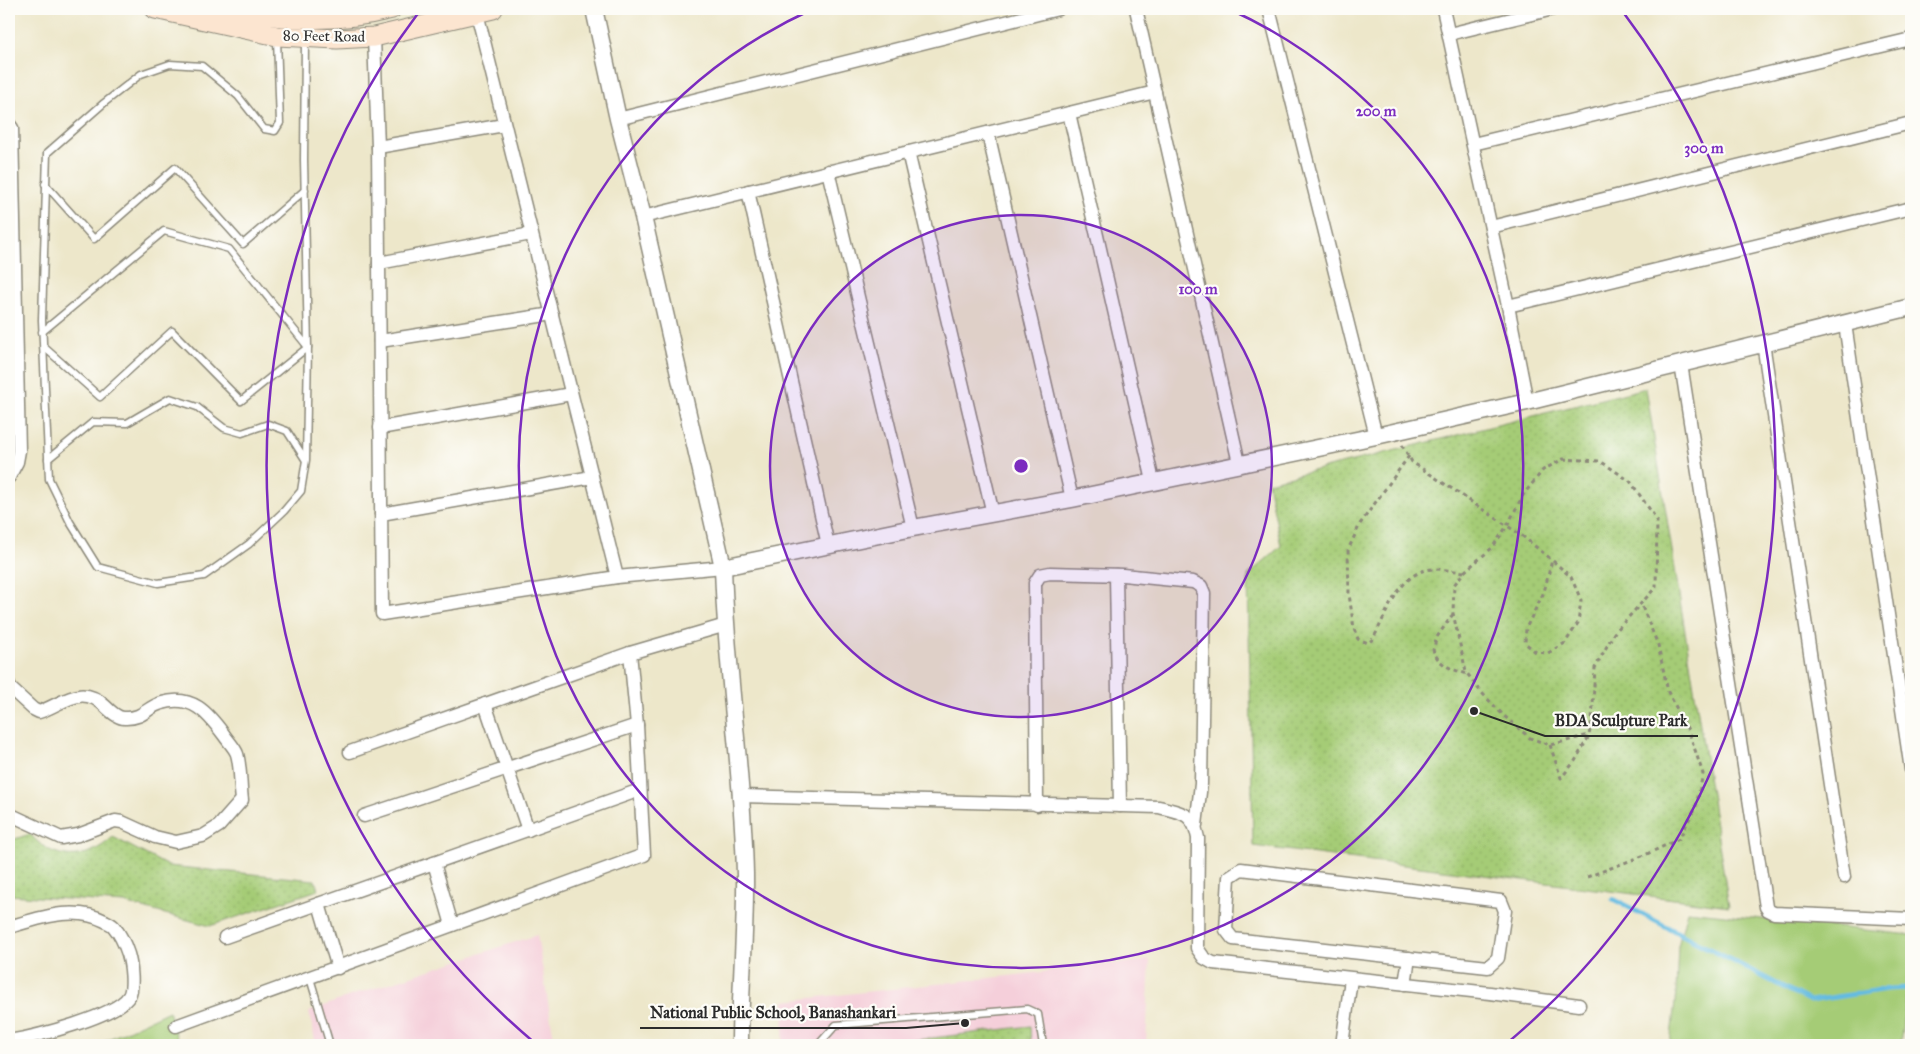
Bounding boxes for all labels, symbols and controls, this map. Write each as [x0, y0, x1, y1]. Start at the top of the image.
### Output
street label: 80 Feet Road [283, 26, 366, 46]
text: 200 m [1356, 102, 1397, 120]
text: 300 m [1684, 139, 1724, 158]
text: 100 m [1178, 280, 1218, 298]
centre of rings [1012, 457, 1030, 475]
callout: BDA Sculpture Park [1545, 705, 1698, 736]
text: BDA Sculpture Park [1555, 711, 1688, 731]
callout: National Public School, Banashankari [640, 997, 906, 1028]
text: National Public School, Banashankari [650, 1003, 897, 1022]

